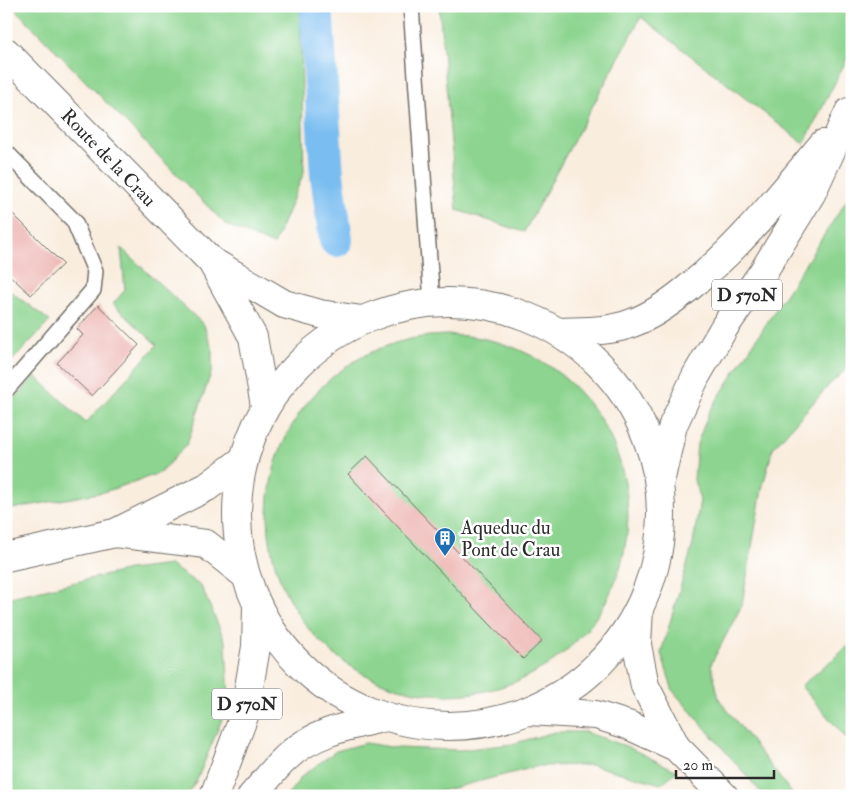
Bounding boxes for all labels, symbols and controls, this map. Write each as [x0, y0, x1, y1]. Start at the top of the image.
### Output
street label: Route de la Crau [56, 104, 161, 212]
road number: D 570N [712, 280, 782, 310]
place label: Aqueduc du Pont de Crau [460, 516, 560, 562]
building icon: Aqueduc du Pont de Crau [433, 526, 457, 557]
road number: D 570N [212, 689, 282, 720]
scale bar [676, 747, 773, 779]
text: 20 m [683, 756, 713, 775]

